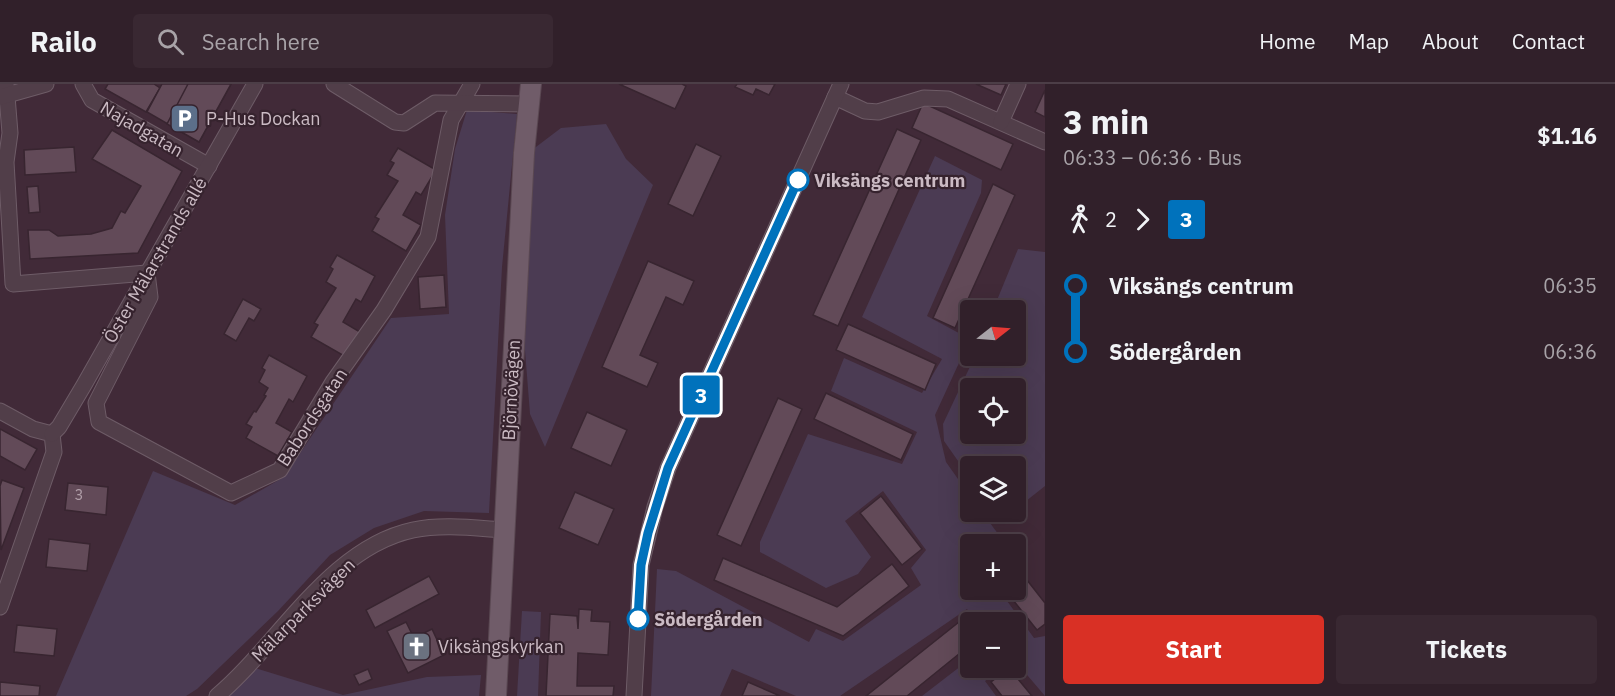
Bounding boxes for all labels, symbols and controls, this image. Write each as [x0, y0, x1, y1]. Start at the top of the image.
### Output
search box [133, 14, 553, 68]
text: Railo [30, 23, 97, 60]
icon: search [154, 25, 187, 58]
text: Search here [202, 27, 320, 56]
text: Home [1259, 27, 1316, 55]
text: Map [1349, 27, 1389, 55]
text: About [1422, 27, 1479, 55]
text: Contact [1512, 27, 1585, 55]
street label: Najadgatan [96, 96, 188, 162]
text: 3 min [1063, 100, 1149, 143]
parking icon: P-Hus Dockan [169, 102, 201, 134]
place label: P-Hus Dockan [206, 107, 321, 130]
text: $1.16 [1537, 121, 1597, 150]
text: 06:33 – 06:36 · Bus [1063, 144, 1242, 171]
marker: Viksängs centrum [787, 169, 809, 191]
place label: Viksängs centrum [814, 169, 965, 192]
street label: Öster Mälarstrands allé [98, 173, 212, 347]
icon: walk [1063, 203, 1096, 236]
icon: forward [1126, 203, 1159, 236]
text: 3 [1180, 205, 1193, 233]
text: 2 [1105, 206, 1117, 233]
text: Viksängs centrum [1109, 271, 1294, 300]
text: 06:35 [1543, 272, 1597, 299]
north arrow [960, 300, 1026, 366]
map controls [960, 300, 1026, 678]
text: Södergården [1109, 337, 1242, 366]
text: 06:36 [1543, 338, 1597, 365]
street label: Björnövägen [497, 339, 525, 441]
street label: Babordsgatan [272, 364, 352, 470]
line badge: 3 [682, 376, 720, 414]
button: locate [960, 378, 1026, 444]
text: 3 [695, 381, 707, 409]
button: layers [960, 456, 1026, 522]
house number: 3 [74, 485, 84, 504]
button: + [960, 534, 1026, 600]
street label: Mälarparksvägen [246, 553, 360, 667]
marker: Södergården [627, 608, 649, 630]
place label: Södergården [654, 608, 763, 631]
button: − [960, 612, 1026, 678]
button: Start [1063, 615, 1324, 684]
button: Tickets [1336, 615, 1597, 684]
church icon: Viksängskyrkan [401, 630, 433, 662]
place label: Viksängskyrkan [438, 635, 564, 658]

